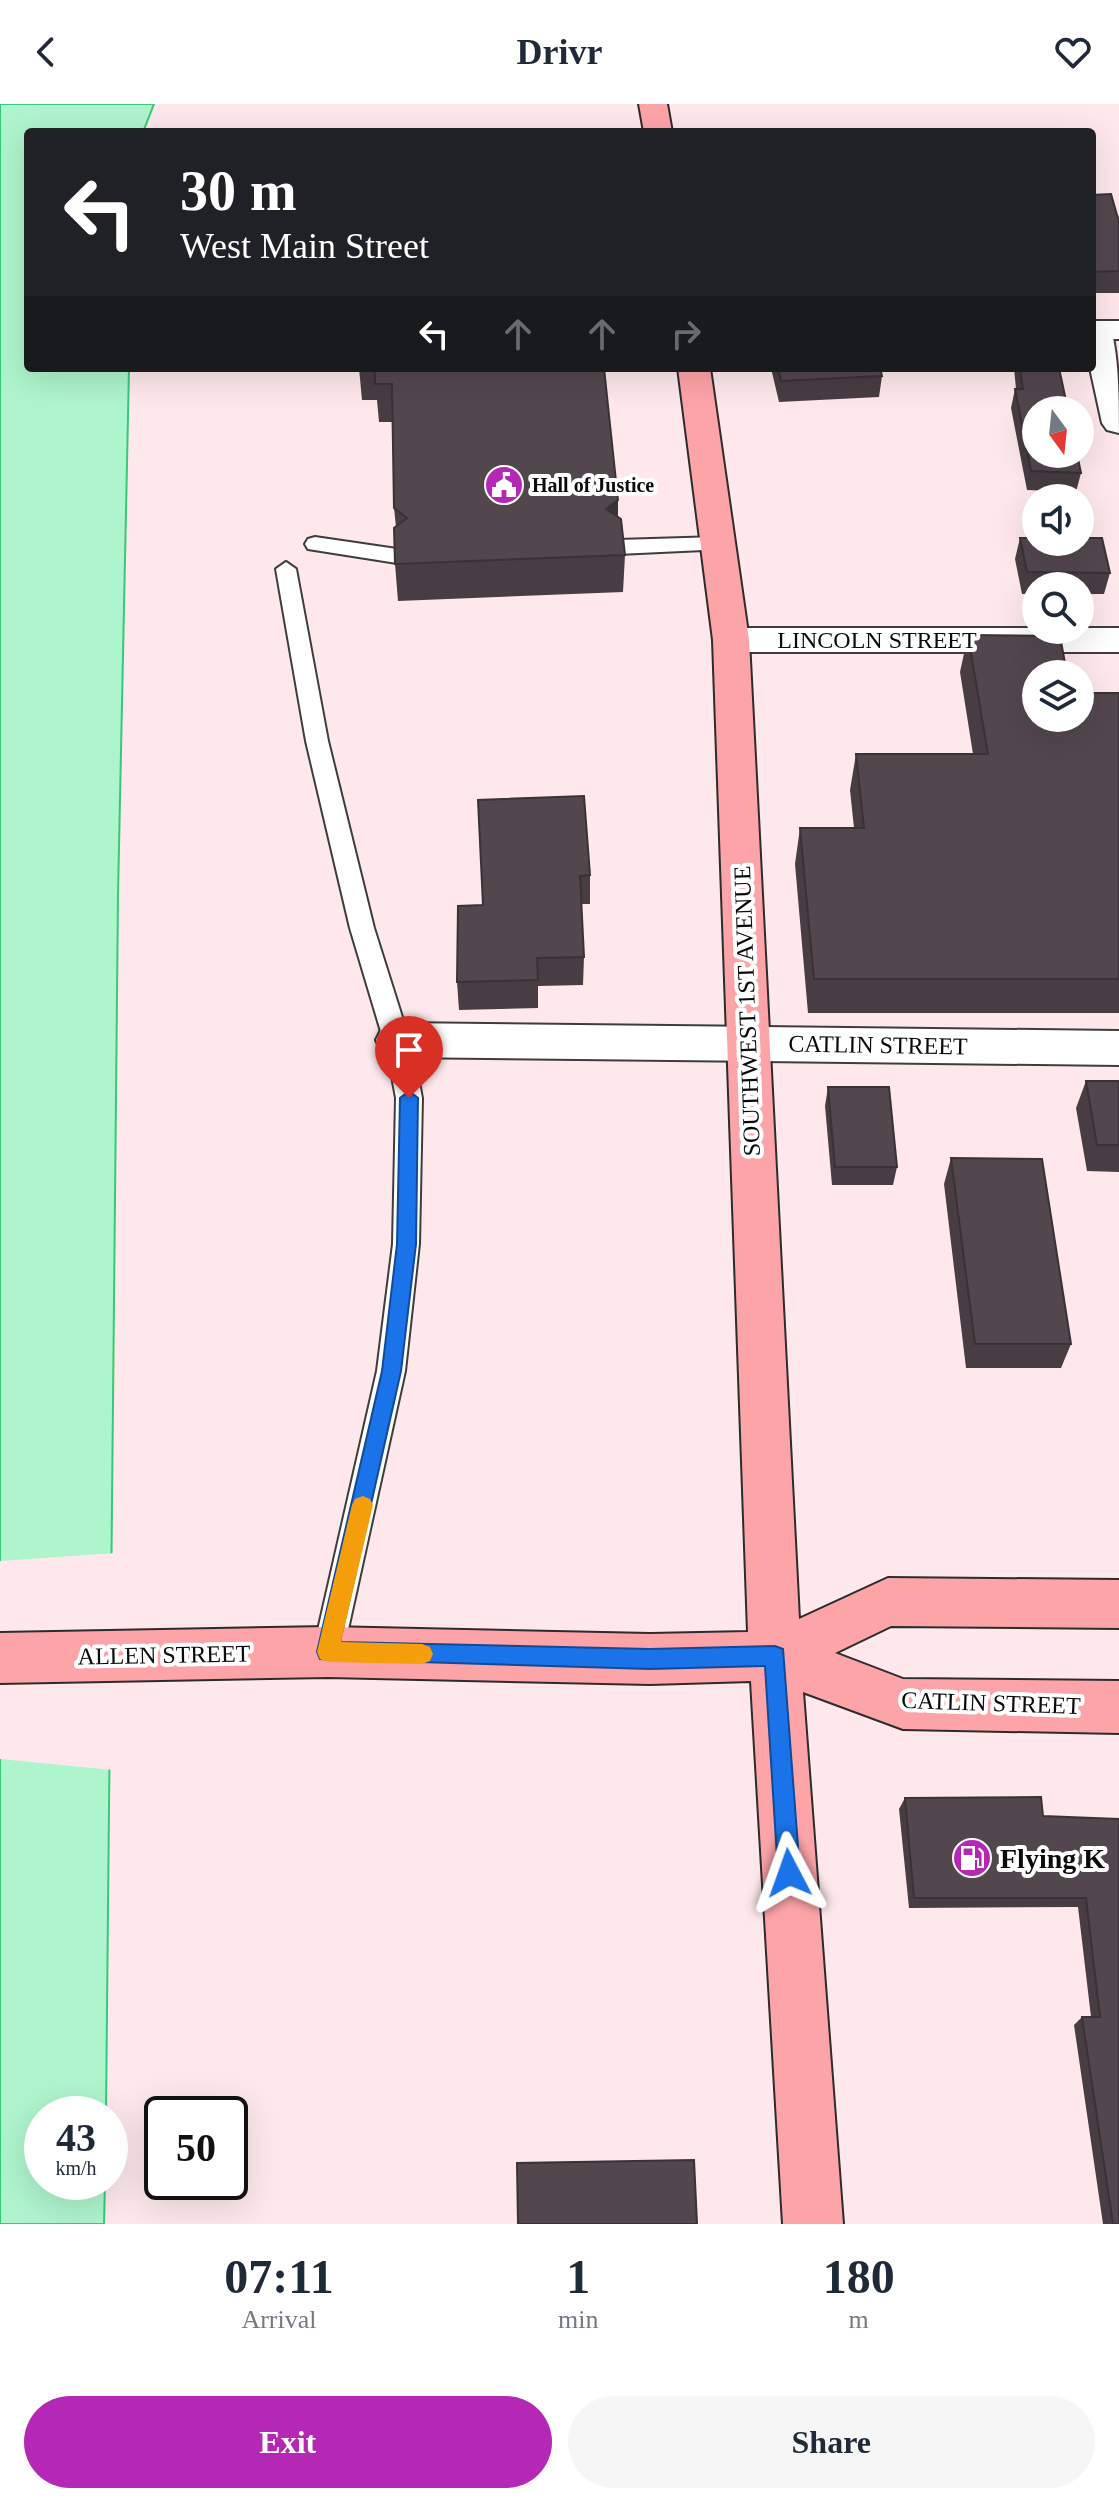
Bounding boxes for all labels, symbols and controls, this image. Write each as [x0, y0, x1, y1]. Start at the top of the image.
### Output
icon: back [24, 30, 68, 74]
icon: heart [1051, 30, 1095, 74]
text: Drivr [517, 32, 602, 72]
icon: left [48, 160, 152, 264]
text: 30 m [180, 160, 297, 222]
text: West Main Street [180, 226, 429, 266]
icon: left [412, 312, 456, 356]
icon: ahead [496, 312, 540, 356]
icon: ahead [580, 312, 624, 356]
icon: right [664, 312, 708, 356]
north arrow [1022, 396, 1094, 468]
map controls [1022, 396, 1094, 732]
public building icon: Hall of Justice [483, 464, 525, 506]
place label: Hall of Justice [532, 474, 654, 496]
button: sound [1022, 484, 1094, 556]
button: search [1022, 572, 1094, 644]
street label: LINCOLN STREET [777, 627, 977, 653]
button: layers [1022, 660, 1094, 732]
street label: SOUTHWEST 1ST AVENUE [729, 865, 765, 1157]
pin [375, 1016, 443, 1098]
icon: arrive [387, 1028, 431, 1072]
street label: CATLIN STREET [788, 1030, 968, 1060]
street label: ALLEN STREET [77, 1640, 251, 1670]
street label: CATLIN STREET [901, 1687, 1081, 1719]
position arrow [747, 1831, 831, 1915]
fuel station icon: Flying K [951, 1837, 993, 1879]
place label: Flying K [1000, 1843, 1105, 1874]
speed limit sign: 50 [144, 2096, 248, 2200]
text: 43 [56, 2115, 96, 2160]
text: km/h [55, 2157, 97, 2179]
text: 07:11 [224, 2250, 334, 2303]
text: 1 [566, 2250, 590, 2303]
text: 180 [823, 2250, 895, 2303]
text: Arrival [241, 2305, 317, 2334]
text: min [558, 2305, 598, 2334]
text: m [849, 2305, 869, 2334]
button: Exit [24, 2396, 552, 2488]
button: Share [568, 2396, 1095, 2488]

